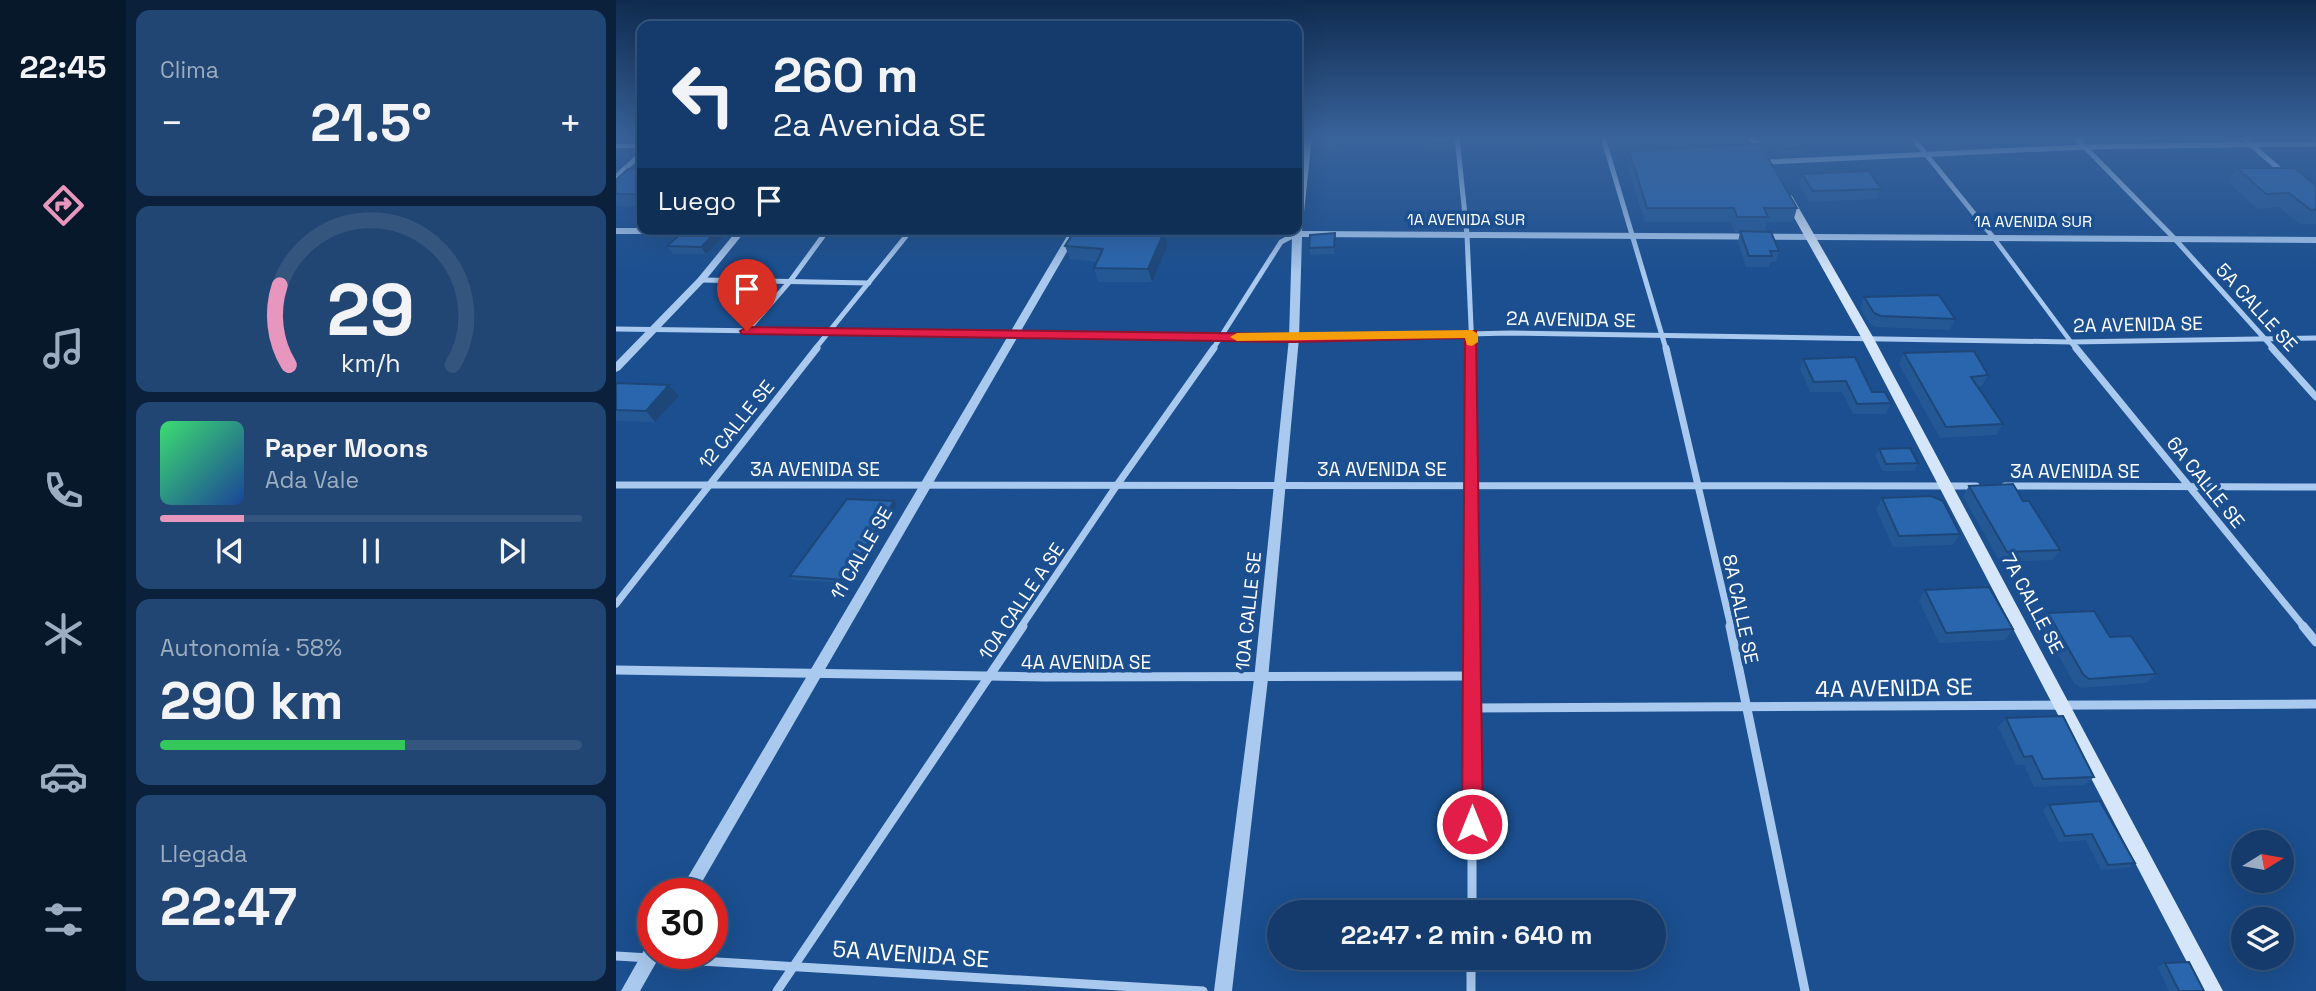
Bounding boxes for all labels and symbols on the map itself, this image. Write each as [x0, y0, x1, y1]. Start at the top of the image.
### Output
street label: 1A AVENIDA SUR [1407, 209, 1525, 230]
street label: 1A AVENIDA SUR [1974, 211, 2092, 232]
street label: 5A CALLE SE [2210, 258, 2303, 357]
pin [717, 259, 777, 331]
street label: 2A AVENIDA SE [1506, 306, 1636, 333]
street label: 2A AVENIDA SE [2073, 311, 2203, 338]
street label: 12 CALLE SE [693, 375, 780, 474]
street label: 6A CALLE SE [2161, 431, 2250, 533]
street label: 3A AVENIDA SE [750, 457, 880, 482]
street label: 3A AVENIDA SE [1317, 457, 1447, 482]
street label: 3A AVENIDA SE [2010, 459, 2140, 484]
street label: 11 CALLE SE [825, 502, 898, 604]
street label: 10A CALLE A SE [973, 538, 1070, 665]
street label: 7A CALLE SE [1996, 549, 2069, 658]
street label: 10A CALLE SE [1230, 550, 1267, 672]
street label: 8A CALLE SE [1717, 552, 1764, 666]
street label: 4A AVENIDA SE [1021, 650, 1151, 675]
street label: 4A AVENIDA SE [1815, 672, 1973, 704]
position arrow [1435, 787, 1509, 861]
north arrow [2231, 830, 2294, 892]
speed limit sign: 30 [637, 878, 728, 969]
street label: 5A AVENIDA SE [832, 934, 990, 974]

